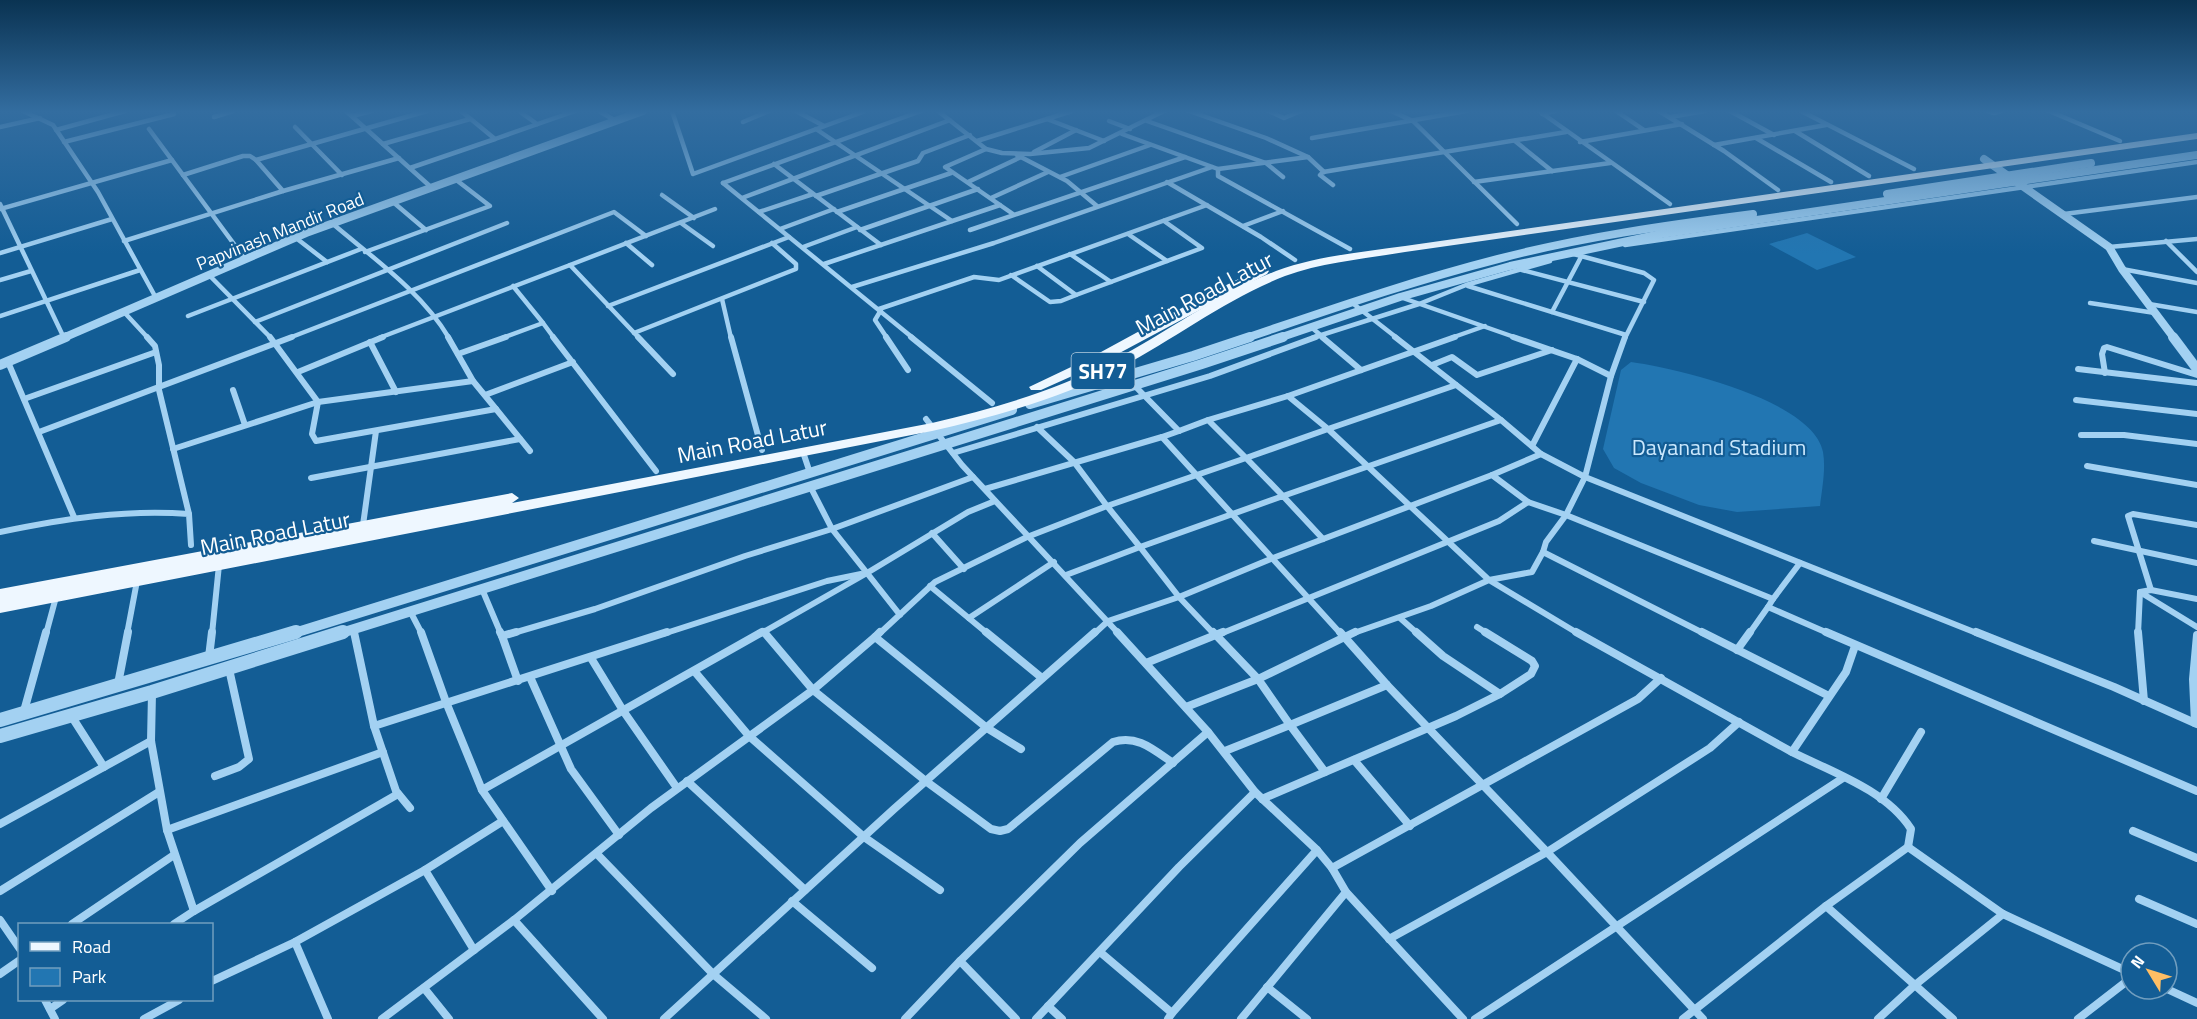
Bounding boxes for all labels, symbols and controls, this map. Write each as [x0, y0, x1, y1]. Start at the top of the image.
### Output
street label: Papvinash Mandir Road [192, 185, 368, 277]
street label: Main Road Latur [1129, 242, 1279, 344]
road number: SH77 [1072, 353, 1134, 389]
street label: Main Road Latur [674, 410, 830, 472]
park label: Dayanand Stadium [1632, 430, 1806, 464]
street label: Main Road Latur [197, 502, 353, 564]
legend [18, 923, 213, 1001]
text: Road [72, 933, 111, 960]
north arrow [2119, 941, 2179, 1001]
text: N [2124, 950, 2150, 974]
text: Park [72, 963, 107, 990]

